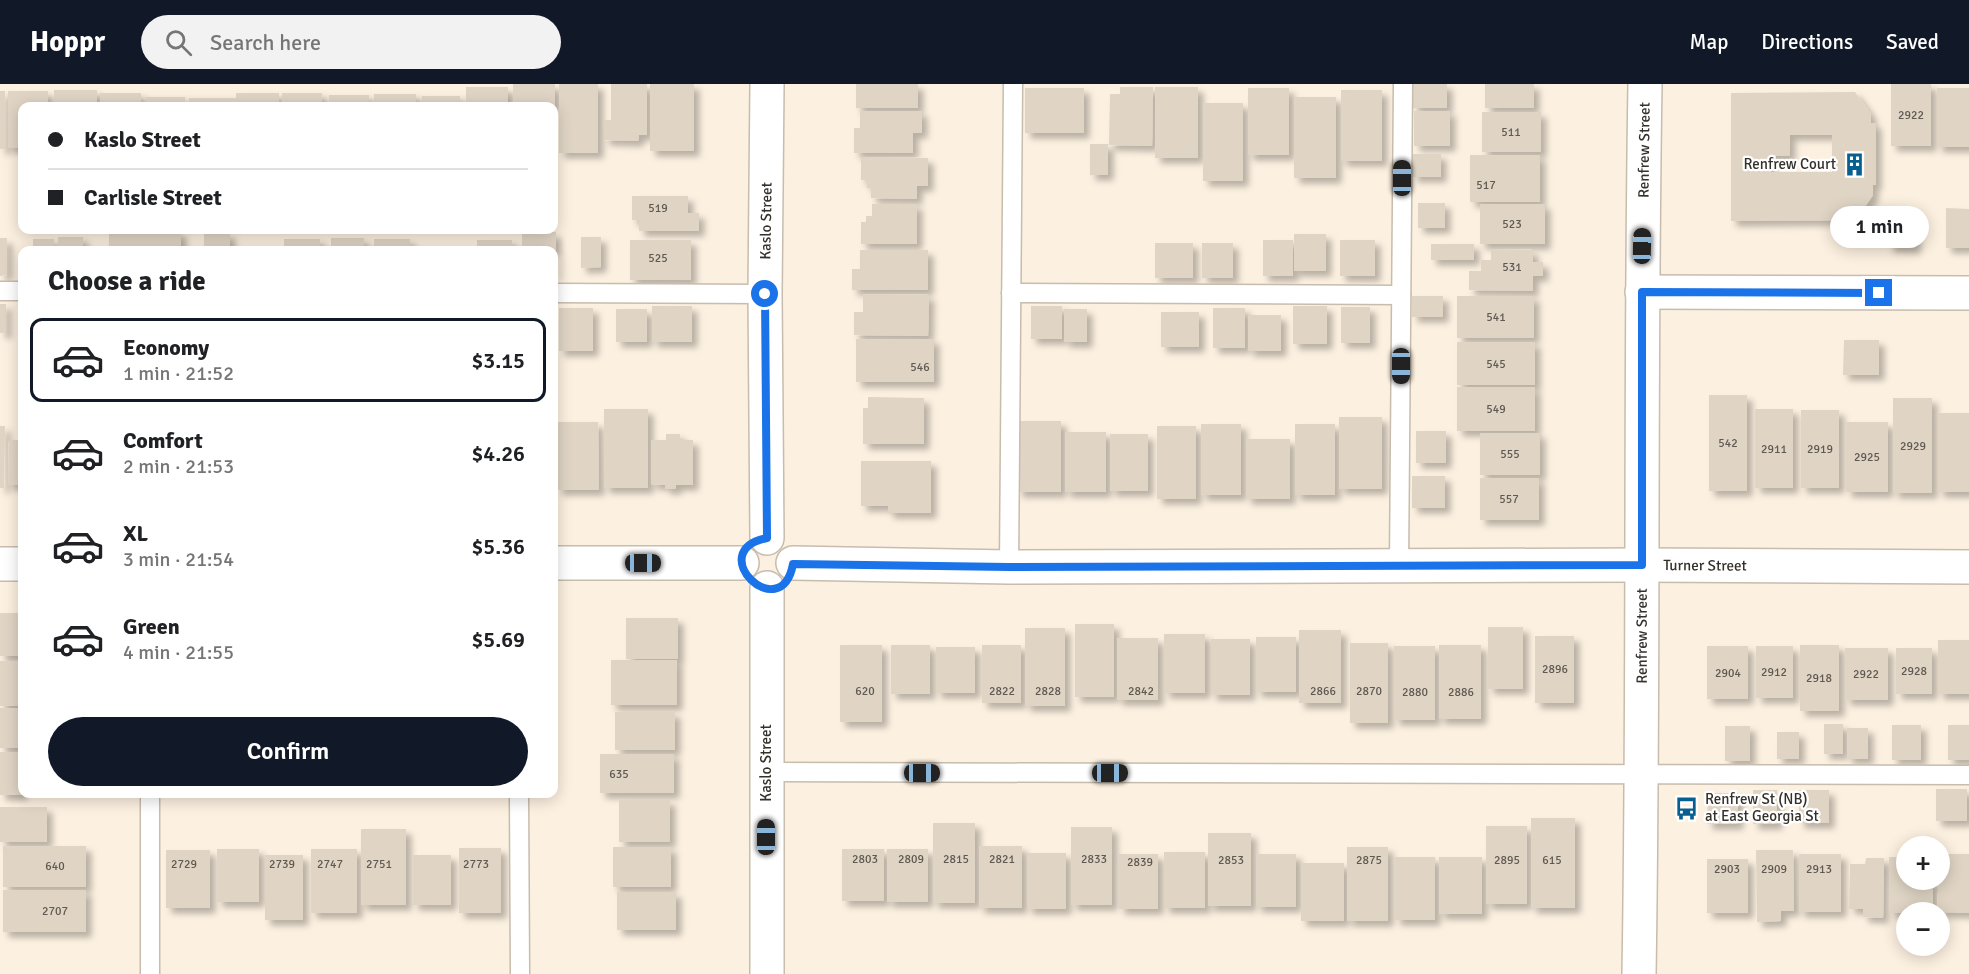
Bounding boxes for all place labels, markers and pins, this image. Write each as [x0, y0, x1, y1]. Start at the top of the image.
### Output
building icon: Renfrew Court [1841, 151, 1867, 177]
place label: Renfrew Court [1743, 155, 1836, 173]
place label: Renfrew St (NB) at East Georgia St [1705, 790, 1819, 825]
bus stop icon: Renfrew St (NB) at East Georgia St [1674, 795, 1700, 821]

